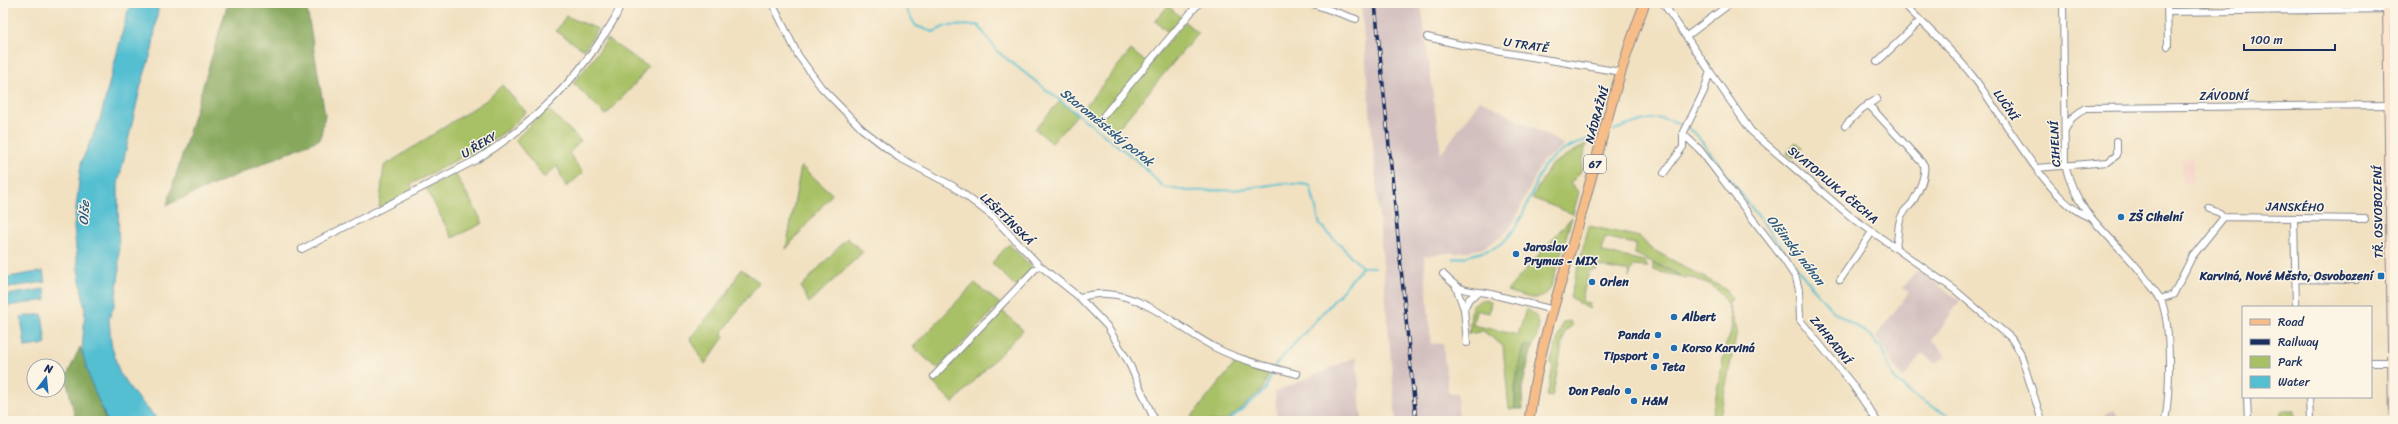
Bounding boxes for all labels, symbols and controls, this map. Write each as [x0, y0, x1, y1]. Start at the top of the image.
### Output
scale bar [2244, 26, 2335, 52]
text: 100 m [2250, 29, 2283, 51]
street label: U TRATĚ [1502, 31, 1551, 60]
water label: Staroměstský potok [1055, 82, 1161, 174]
street label: NÁDRAŽNÍ [1578, 83, 1616, 146]
street label: LUČNÍ [1987, 85, 2026, 126]
street label: ZÁVODNÍ [2199, 85, 2250, 107]
street label: CIHELNÍ [2043, 119, 2067, 168]
street label: U ŘEKY [457, 125, 502, 164]
street label: SVATOPLUKA ČECHA [1783, 140, 1883, 230]
road number: 67 [1584, 155, 1606, 173]
street label: TŘ. OSVOBOZENÍ [2366, 164, 2390, 259]
street label: LEŠETÍNSKÁ [975, 187, 1041, 252]
street label: JANSKÉHO [2265, 195, 2325, 219]
water label: Olše [72, 199, 96, 226]
place label: ZŠ Cihelní [2128, 206, 2184, 228]
water label: Olšinský náhon [1761, 209, 1832, 292]
marker: ZŠ Cihelní [2116, 212, 2126, 222]
place label: Jaroslav Prymus - MIX [1523, 236, 1598, 272]
marker: Jaroslav Prymus - MIX [1511, 249, 1521, 259]
place label: Karviná, Nové Město, Osvobození [2199, 265, 2375, 287]
place label: Orlen [1599, 271, 1629, 293]
marker: Karviná, Nové Město, Osvobození [2376, 271, 2386, 281]
marker: Orlen [1587, 277, 1597, 287]
place label: Albert [1681, 306, 1717, 328]
legend [2242, 306, 2372, 398]
street label: ZAHRADNÍ [1804, 311, 1859, 370]
text: Road [2278, 311, 2305, 333]
marker: Albert [1669, 312, 1679, 322]
place label: Panda [1618, 324, 1651, 346]
marker: Panda [1653, 330, 1663, 340]
text: Railway [2278, 331, 2319, 353]
place label: Korso Karviná [1681, 337, 1755, 359]
marker: Korso Karviná [1669, 343, 1679, 353]
place label: Tipsport [1604, 345, 1649, 367]
marker: Tipsport [1651, 351, 1661, 361]
text: Park [2278, 351, 2303, 373]
place label: Teta [1662, 356, 1686, 378]
north arrow [26, 358, 66, 398]
text: N [41, 358, 55, 379]
marker: Teta [1649, 362, 1659, 372]
text: Water [2278, 371, 2311, 393]
place label: Don Pealo [1568, 380, 1621, 402]
marker: Don Pealo [1623, 386, 1633, 396]
place label: H&M [1641, 390, 1669, 412]
marker: H&M [1629, 396, 1639, 406]

